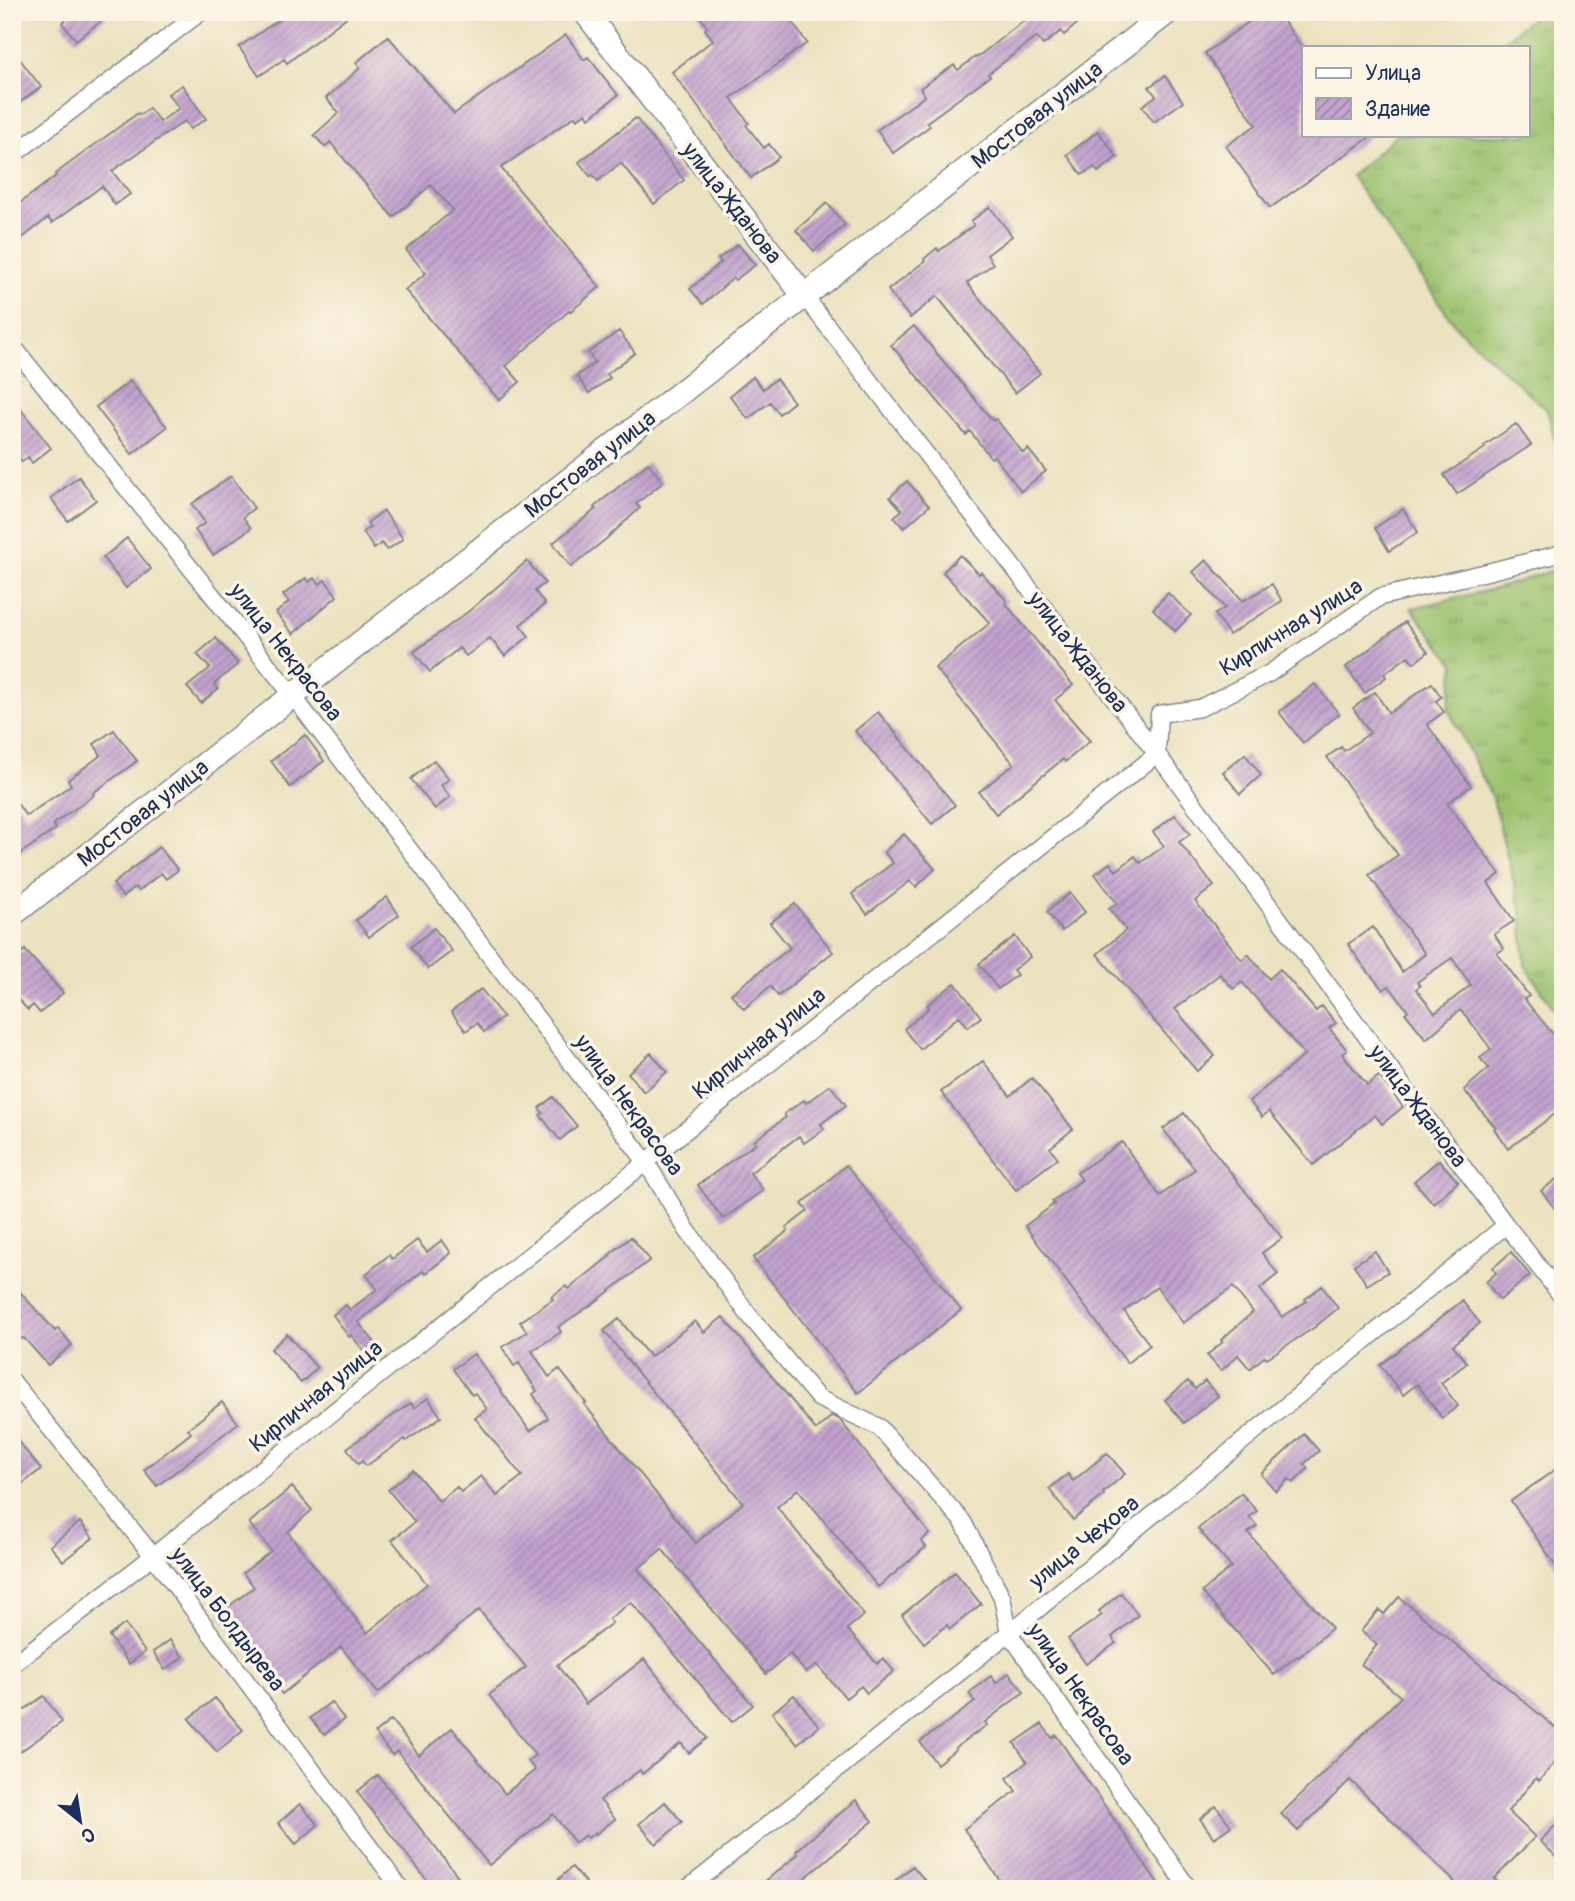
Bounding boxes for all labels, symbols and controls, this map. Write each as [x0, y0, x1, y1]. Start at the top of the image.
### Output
legend [1302, 46, 1530, 136]
street label: Мостовая улица [965, 55, 1109, 175]
text: Улица [1365, 60, 1421, 87]
text: Здание [1365, 96, 1431, 123]
street label: улица Жданова [675, 136, 788, 270]
street label: Мостовая улица [518, 404, 662, 524]
street label: Кирпичная улица [1214, 571, 1368, 683]
street label: улица Некрасова [222, 576, 349, 727]
street label: улица Жданова [1021, 585, 1134, 719]
street label: Мостовая улица [71, 753, 215, 873]
street label: Кирпичная улица [686, 980, 832, 1106]
street label: улица Некрасова [567, 1028, 690, 1181]
street label: улица Жданова [1362, 1038, 1474, 1173]
street label: Кирпичная улица [243, 1333, 389, 1459]
street label: улица Чехова [1022, 1489, 1145, 1596]
street label: улица Болдырева [164, 1540, 292, 1697]
street label: улица Некрасова [1020, 1616, 1141, 1771]
north arrow [46, 1786, 116, 1856]
text: С [77, 1822, 99, 1848]

